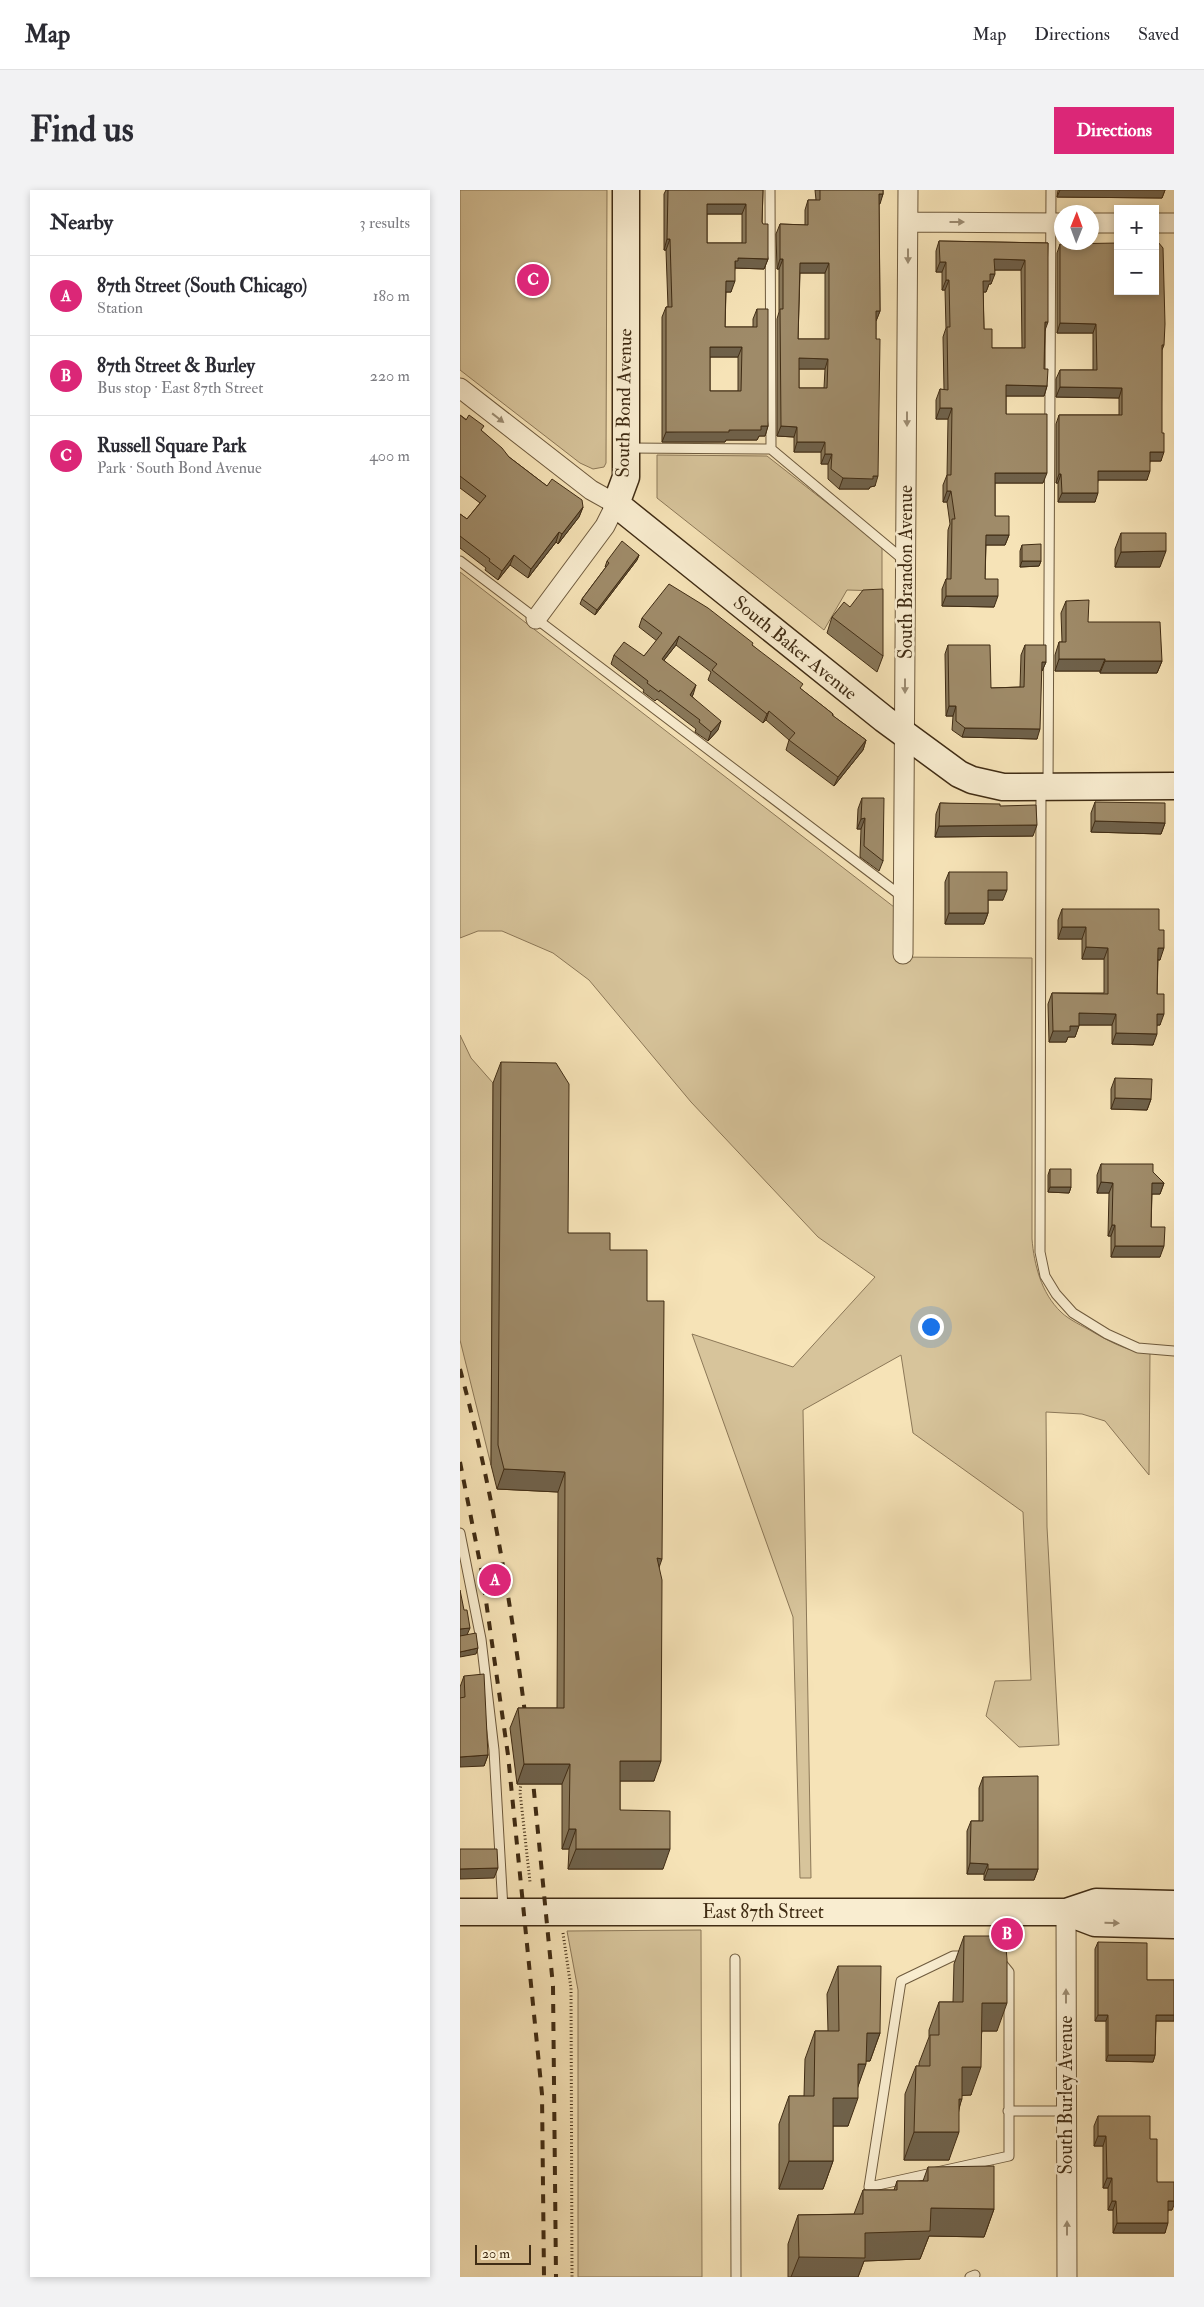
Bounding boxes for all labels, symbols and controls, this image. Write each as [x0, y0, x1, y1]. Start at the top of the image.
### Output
text: Map [25, 19, 70, 50]
text: Map [973, 23, 1006, 46]
text: Directions [1034, 23, 1110, 46]
text: Saved [1138, 23, 1179, 46]
button: Directions [1054, 107, 1174, 154]
text: Find us [30, 108, 134, 152]
north arrow [1054, 205, 1099, 250]
map controls [1114, 205, 1159, 295]
button: + [1114, 205, 1159, 250]
text: Nearby [50, 209, 113, 236]
text: 3 results [359, 213, 410, 233]
one-way arrow [949, 219, 965, 227]
one-way arrow [904, 248, 912, 264]
button: − [1114, 250, 1159, 295]
pin: C [517, 261, 549, 299]
text: 87th Street (South Chicago) [97, 274, 307, 298]
text: A [61, 286, 71, 306]
text: 180 m [373, 286, 410, 306]
text: Station [97, 298, 143, 318]
street label: South Bond Avenue [611, 328, 637, 478]
text: 87th Street & Burley [97, 354, 255, 378]
text: B [61, 366, 71, 386]
text: 220 m [370, 366, 410, 386]
text: Bus stop · East 87th Street [97, 378, 263, 398]
one-way arrow [903, 411, 911, 427]
one-way arrow [492, 412, 505, 423]
text: Russell Square Park [97, 434, 247, 458]
text: C [60, 446, 72, 466]
text: 400 m [369, 446, 410, 466]
text: Park · South Bond Avenue [97, 458, 262, 478]
street label: South Brandon Avenue [894, 485, 918, 659]
street label: South Baker Avenue [728, 591, 862, 705]
one-way arrow [901, 678, 909, 694]
your location [918, 1314, 944, 1340]
pin: A [479, 1561, 511, 1599]
street label: East 87th Street [702, 1900, 824, 1924]
pin: B [991, 1915, 1023, 1953]
one-way arrow [1105, 1920, 1121, 1928]
one-way arrow [1062, 1988, 1070, 2004]
street label: South Burley Avenue [1054, 2015, 1078, 2175]
one-way arrow [1063, 2220, 1071, 2236]
scale bar [475, 2242, 531, 2265]
text: 20 m [482, 2245, 510, 2262]

